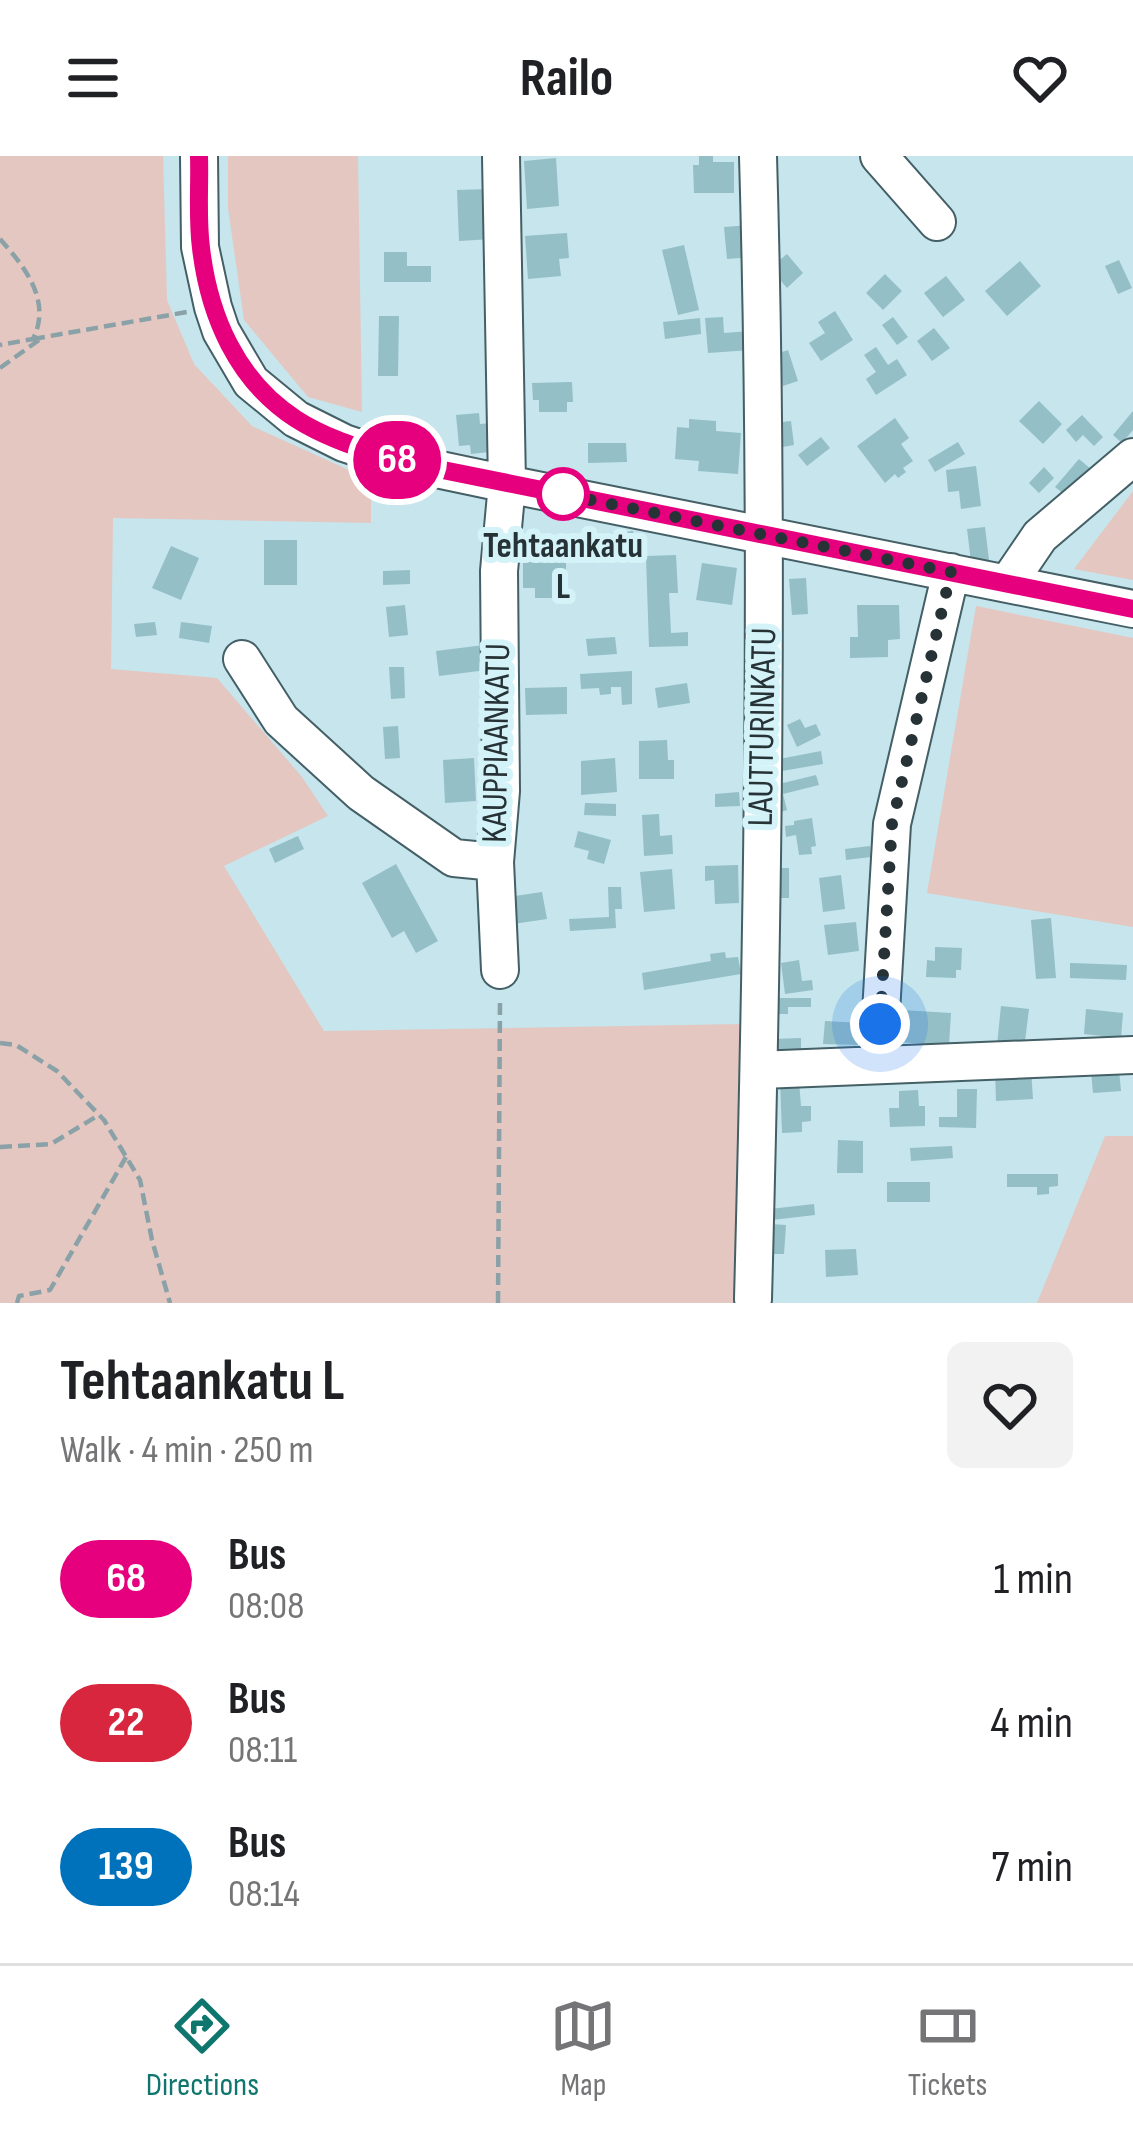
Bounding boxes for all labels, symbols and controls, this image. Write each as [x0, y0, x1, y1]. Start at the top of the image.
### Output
icon: menu [60, 45, 126, 111]
icon: heart [1007, 45, 1073, 111]
text: Railo [520, 46, 613, 111]
line badge: 68 [343, 421, 451, 499]
text: 68 [377, 434, 417, 485]
marker: Tehtaankatu L [538, 469, 588, 519]
place label: Tehtaankatu L [483, 525, 643, 609]
street label: LAUTTURINKATU [740, 627, 786, 827]
street label: KAUPPIAANKATU [474, 643, 520, 843]
your location [850, 994, 910, 1054]
button: heart [947, 1342, 1073, 1468]
text: Tehtaankatu L [60, 1348, 344, 1416]
text: Walk · 4 min · 250 m [60, 1427, 314, 1474]
text: Bus [228, 1528, 286, 1583]
text: 1 min [994, 1552, 1073, 1607]
text: 68 [106, 1553, 146, 1604]
text: 08:08 [228, 1583, 304, 1630]
text: Bus [228, 1672, 286, 1727]
text: 4 min [991, 1696, 1073, 1751]
text: 22 [108, 1697, 144, 1748]
text: 08:11 [228, 1727, 297, 1774]
text: Bus [228, 1816, 286, 1871]
text: 7 min [991, 1840, 1073, 1895]
text: 139 [98, 1841, 154, 1892]
text: 08:14 [228, 1871, 300, 1918]
tab: Directions [146, 1993, 259, 2105]
tab: Map [550, 1993, 616, 2105]
tab: Tickets [908, 1993, 987, 2105]

